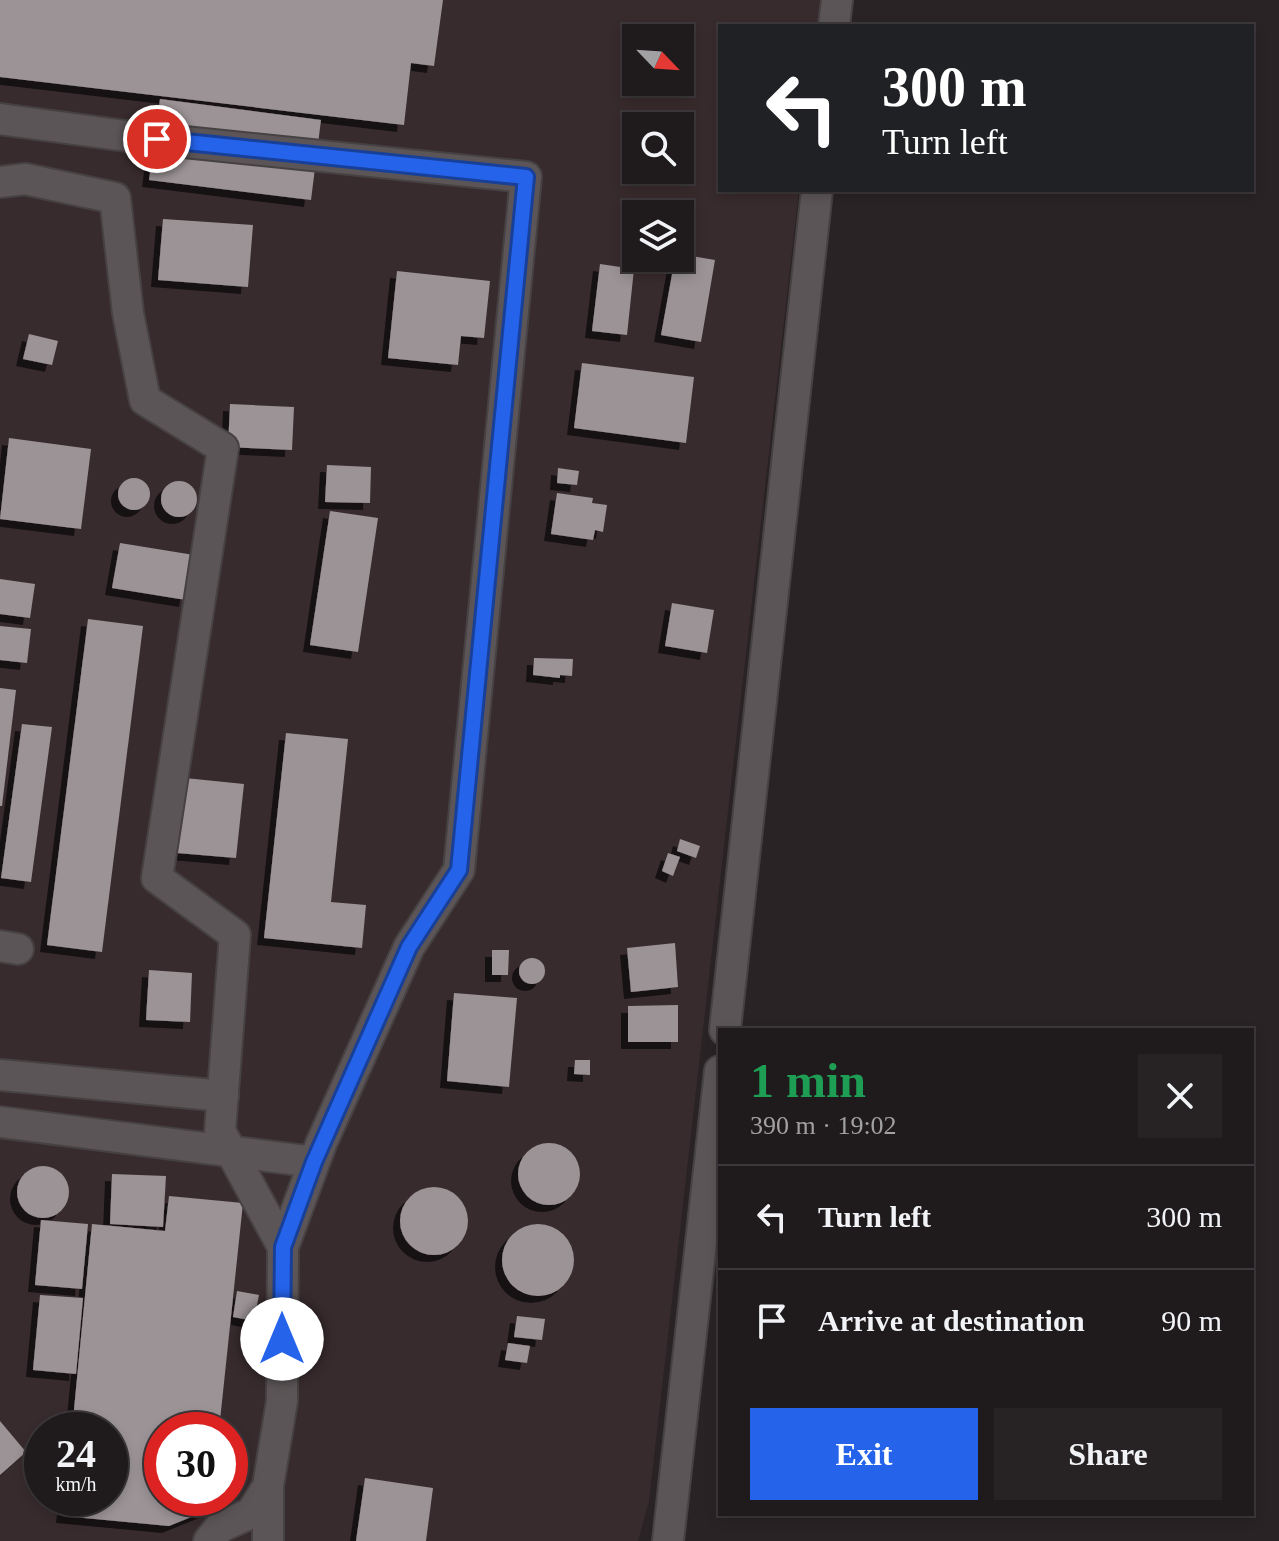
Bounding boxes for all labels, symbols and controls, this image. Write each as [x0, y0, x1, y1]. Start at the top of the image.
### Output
north arrow [622, 24, 694, 96]
map controls [622, 24, 694, 272]
icon: left [750, 56, 854, 160]
text: 300 m [882, 56, 1027, 118]
pin [123, 105, 191, 173]
button: search [622, 112, 694, 184]
icon: arrive [135, 117, 179, 161]
text: Turn left [882, 122, 1008, 162]
button: layers [622, 200, 694, 272]
text: 1 min [750, 1054, 866, 1107]
button: close [1138, 1054, 1222, 1138]
text: 390 m · 19:02 [750, 1111, 897, 1140]
icon: left [750, 1195, 794, 1239]
text: Turn left [818, 1200, 931, 1233]
text: 300 m [1146, 1200, 1222, 1233]
position arrow [240, 1297, 324, 1381]
icon: arrive [750, 1299, 794, 1343]
text: Arrive at destination [818, 1304, 1085, 1337]
text: 90 m [1161, 1304, 1222, 1337]
button: Exit [750, 1408, 978, 1500]
button: Share [994, 1408, 1222, 1500]
speed limit sign: 30 [144, 1412, 248, 1516]
text: 24 [56, 1431, 96, 1476]
text: km/h [55, 1473, 97, 1495]

